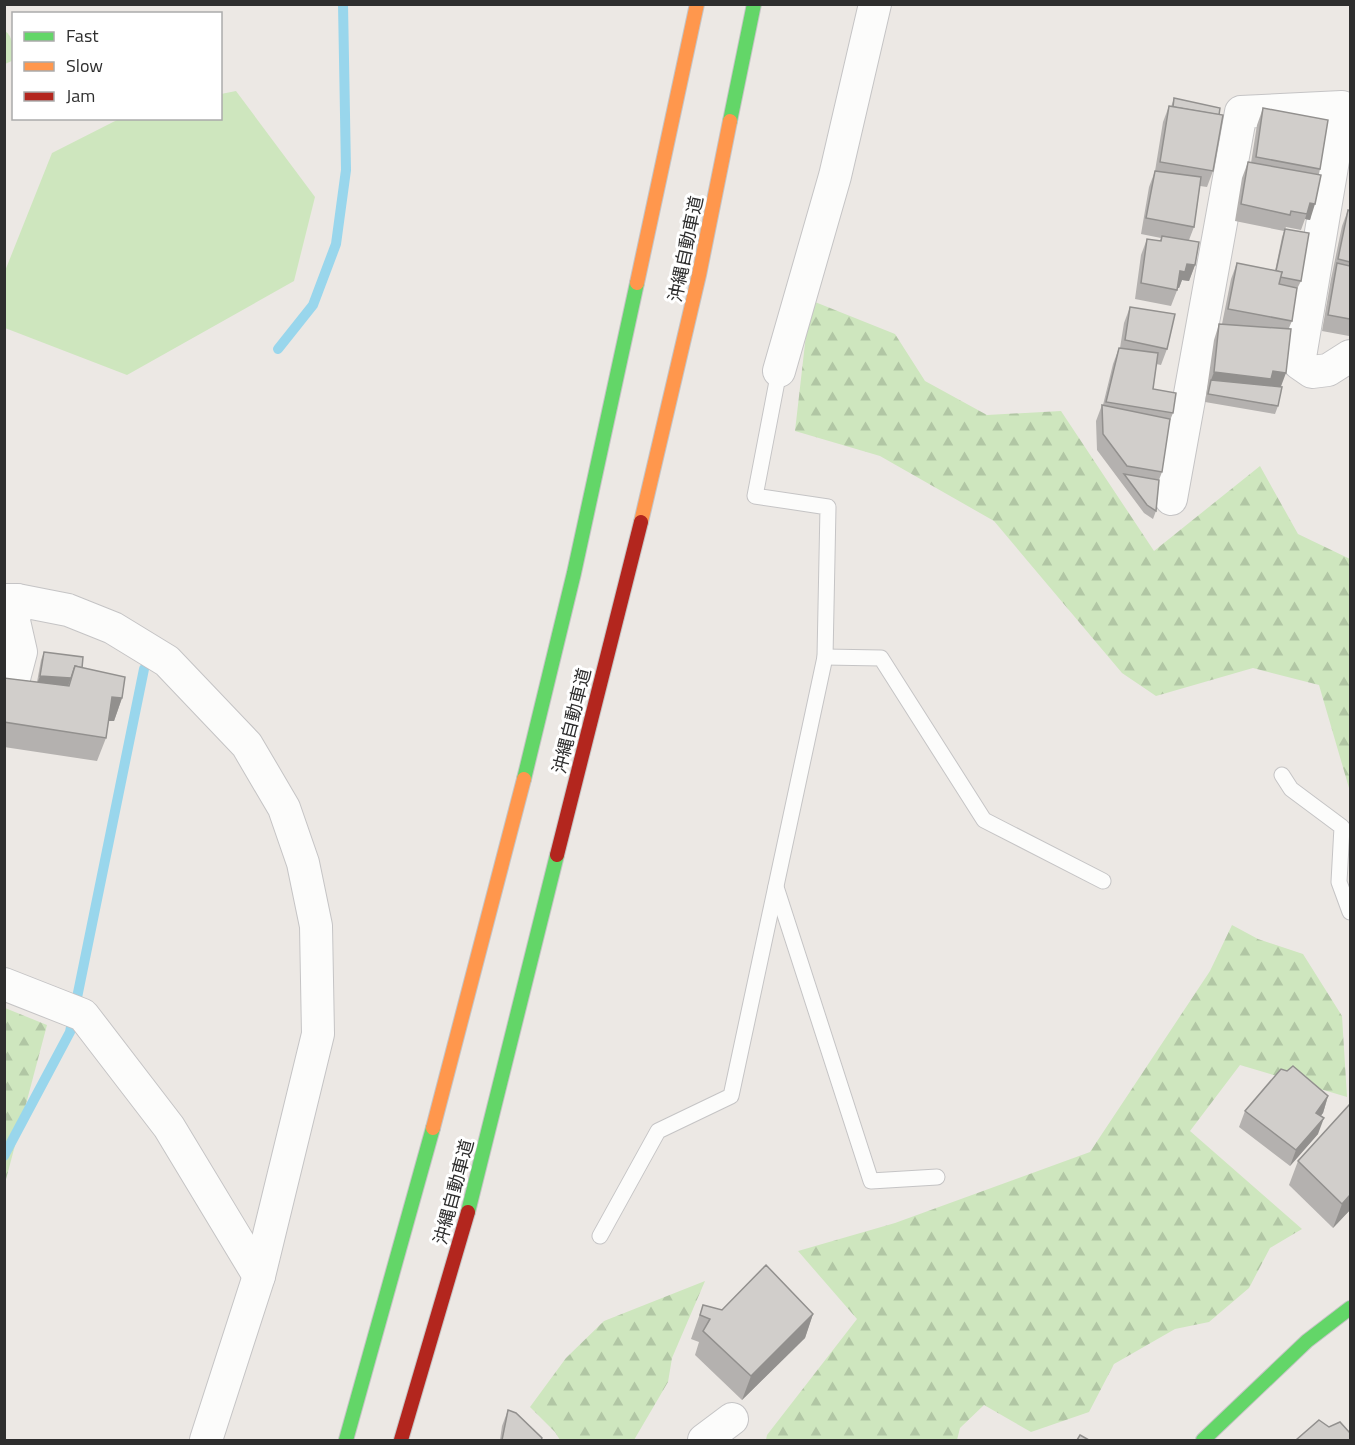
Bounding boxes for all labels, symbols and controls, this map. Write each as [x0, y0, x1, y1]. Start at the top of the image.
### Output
legend [12, 12, 222, 120]
text: Fast [66, 22, 99, 49]
text: Slow [66, 52, 103, 79]
text: Jam [66, 82, 95, 109]
street label: 沖縄自動車道 [661, 193, 710, 305]
street label: 沖縄自動車道 [545, 665, 598, 777]
street label: 沖縄自動車道 [427, 1136, 481, 1248]

